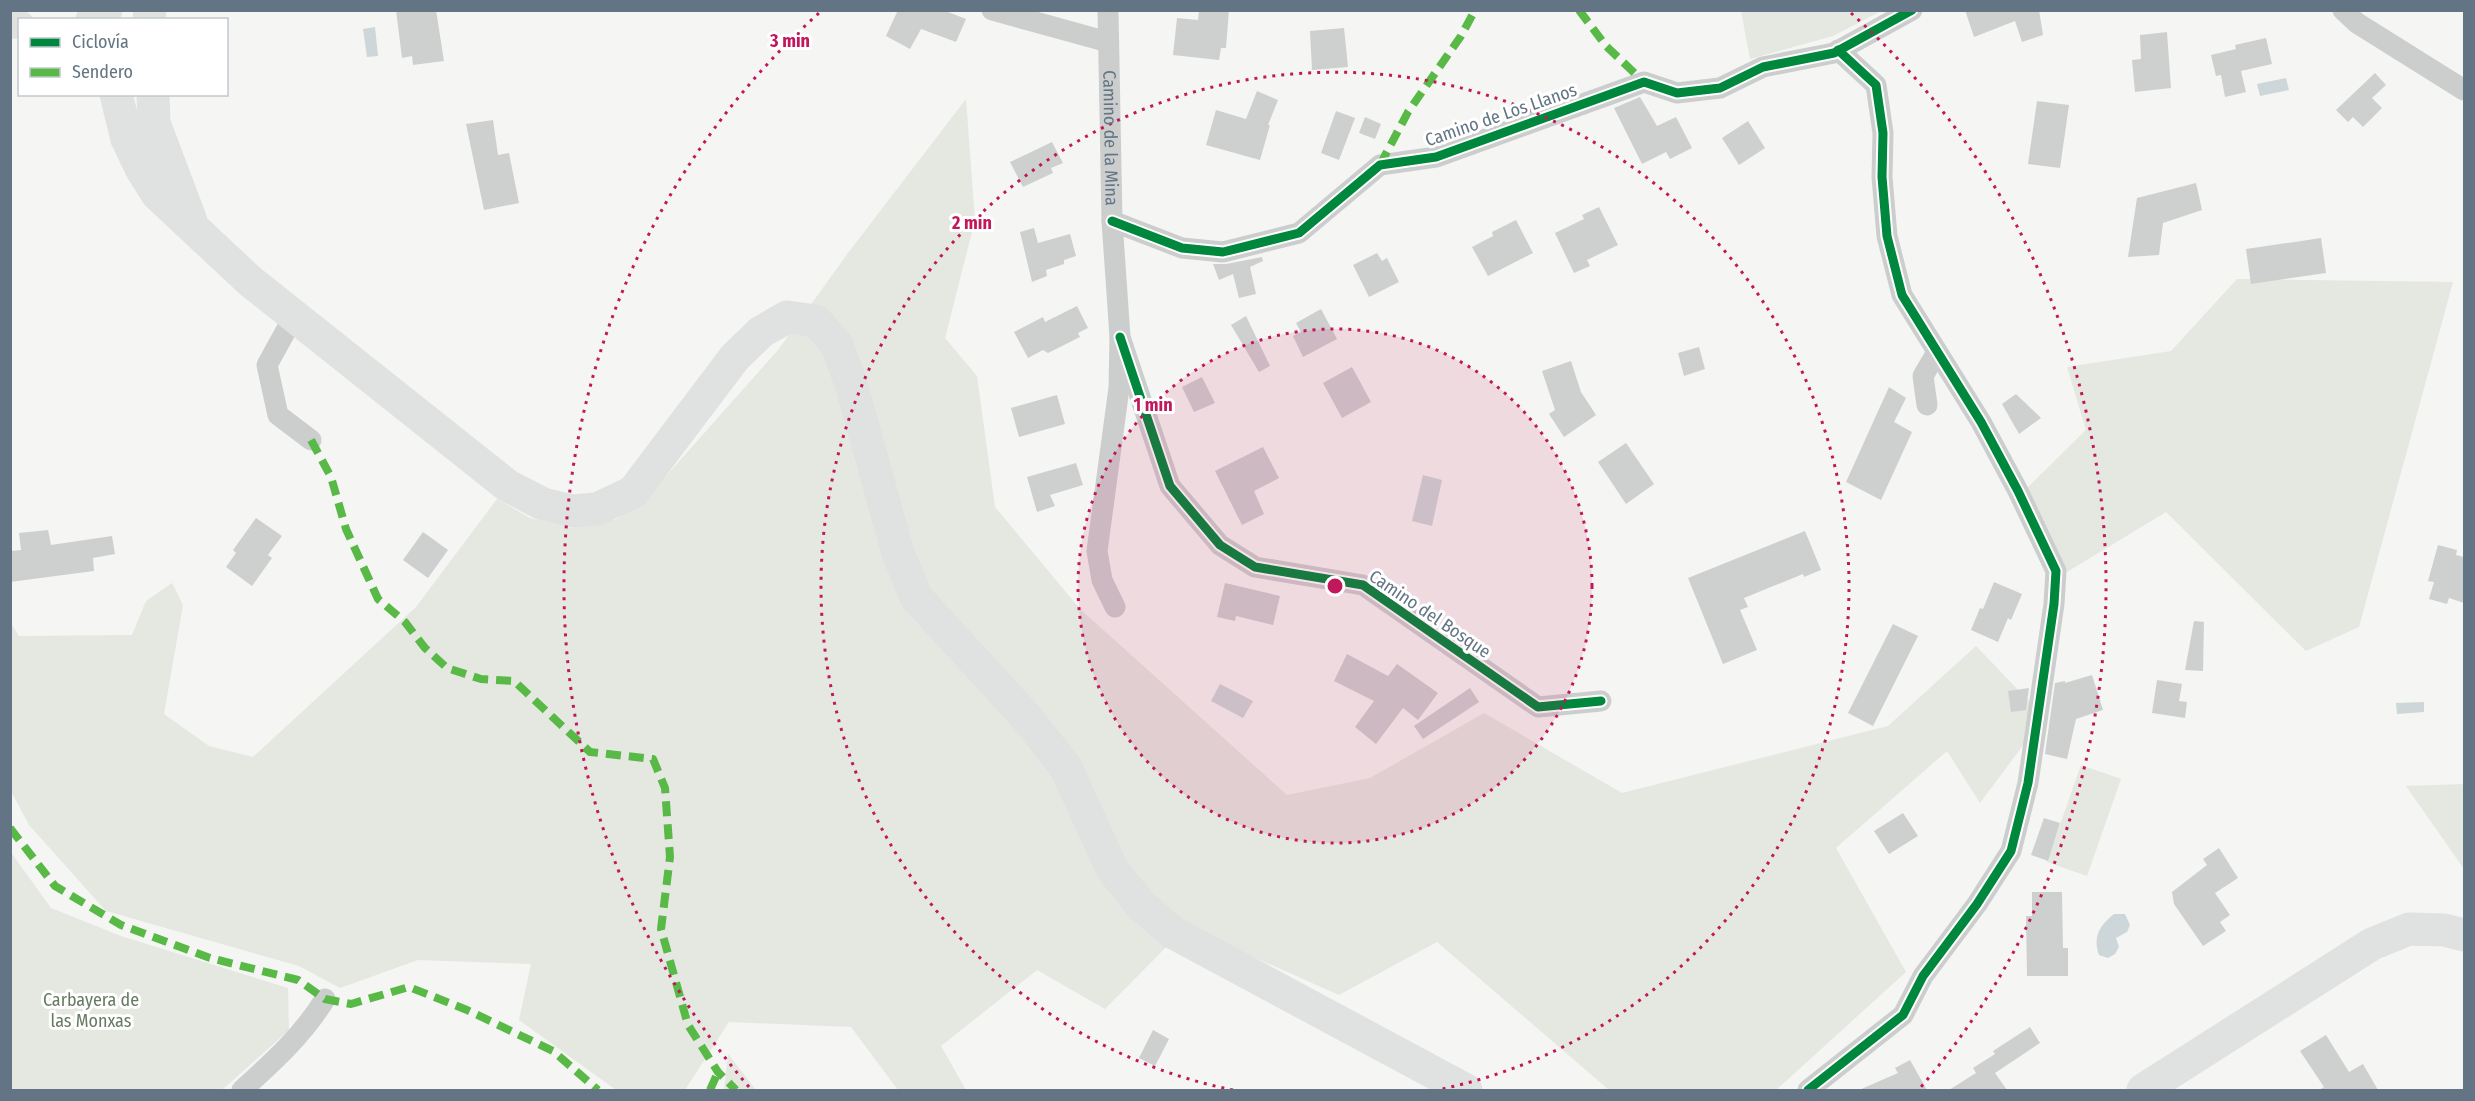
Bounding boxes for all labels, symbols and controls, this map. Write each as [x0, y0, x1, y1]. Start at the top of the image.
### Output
legend [18, 18, 228, 96]
text: 3 min [769, 30, 810, 52]
text: Ciclovía [72, 31, 129, 53]
text: Sendero [72, 61, 133, 83]
street label: Camino de la Mina [1098, 70, 1123, 206]
street label: Camino de Los Llanos [1422, 79, 1580, 151]
text: 2 min [951, 212, 992, 234]
text: 1 min [1133, 394, 1173, 416]
street label: Camino del Bosque [1365, 565, 1495, 663]
centre of rings [1325, 576, 1345, 596]
park label: Carbayera de las Monxas [43, 989, 139, 1032]

